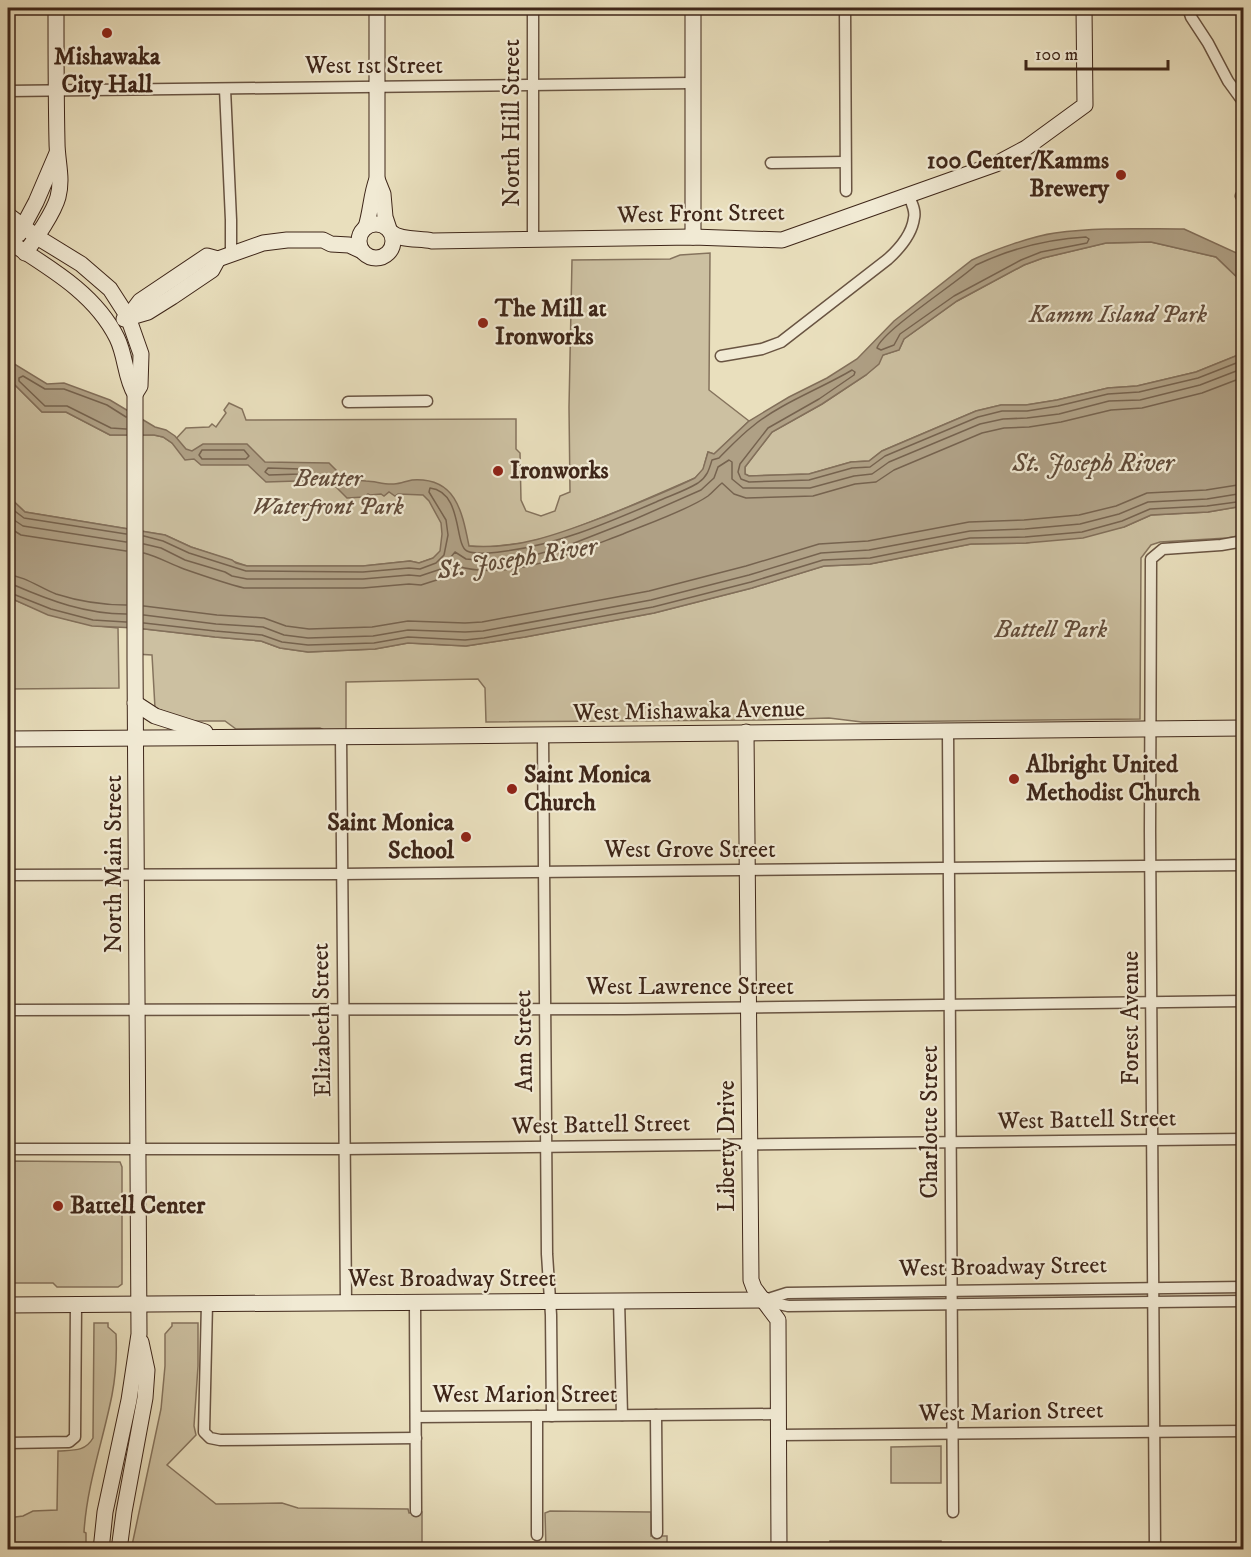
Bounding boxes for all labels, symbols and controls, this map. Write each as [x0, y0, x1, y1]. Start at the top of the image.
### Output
marker: Mishawaka City Hall [100, 26, 114, 40]
scale bar [1026, 33, 1168, 71]
street label: North Hill Street [497, 39, 527, 207]
place label: Mishawaka City Hall [54, 42, 161, 100]
text: 100 m [1035, 44, 1078, 66]
street label: West 1st Street [304, 51, 443, 81]
place label: 100 Center/Kamms Brewery [927, 146, 1110, 204]
marker: 100 Center/Kamms Brewery [1114, 168, 1128, 182]
street label: West Front Street [616, 198, 785, 230]
place label: The Mill at Ironworks [494, 294, 607, 352]
park label: Kamm Island Park [1028, 300, 1207, 330]
marker: The Mill at Ironworks [476, 316, 490, 330]
water label: St. Joseph River [1011, 447, 1175, 480]
place label: Ironworks [510, 456, 609, 486]
park label: Beutter Waterfront Park [252, 464, 404, 522]
marker: Ironworks [491, 464, 505, 478]
water label: St. Joseph River [434, 530, 601, 588]
park label: Battell Park [994, 615, 1107, 645]
street label: West Mishawaka Avenue [572, 694, 806, 728]
place label: Albright United Methodist Church [1025, 750, 1201, 808]
place label: Saint Monica Church [524, 760, 652, 818]
marker: Albright United Methodist Church [1007, 772, 1021, 786]
street label: North Main Street [99, 775, 129, 953]
marker: Saint Monica Church [505, 782, 519, 796]
place label: Saint Monica School [327, 808, 455, 866]
marker: Saint Monica School [459, 830, 473, 844]
street label: West Grove Street [603, 835, 776, 865]
street label: Elizabeth Street [306, 942, 338, 1097]
street label: Forest Avenue [1116, 951, 1146, 1085]
street label: West Lawrence Street [585, 972, 794, 1002]
street label: Ann Street [508, 989, 540, 1092]
street label: Charlotte Street [915, 1045, 945, 1199]
street label: Liberty Drive [712, 1080, 742, 1212]
street label: West Battell Street [996, 1103, 1177, 1137]
street label: West Battell Street [510, 1108, 691, 1142]
place label: Battell Center [70, 1191, 206, 1221]
marker: Battell Center [51, 1199, 65, 1213]
street label: West Broadway Street [898, 1250, 1108, 1284]
street label: West Broadway Street [347, 1264, 556, 1294]
street label: West Marion Street [432, 1380, 618, 1410]
street label: West Marion Street [917, 1395, 1104, 1429]

